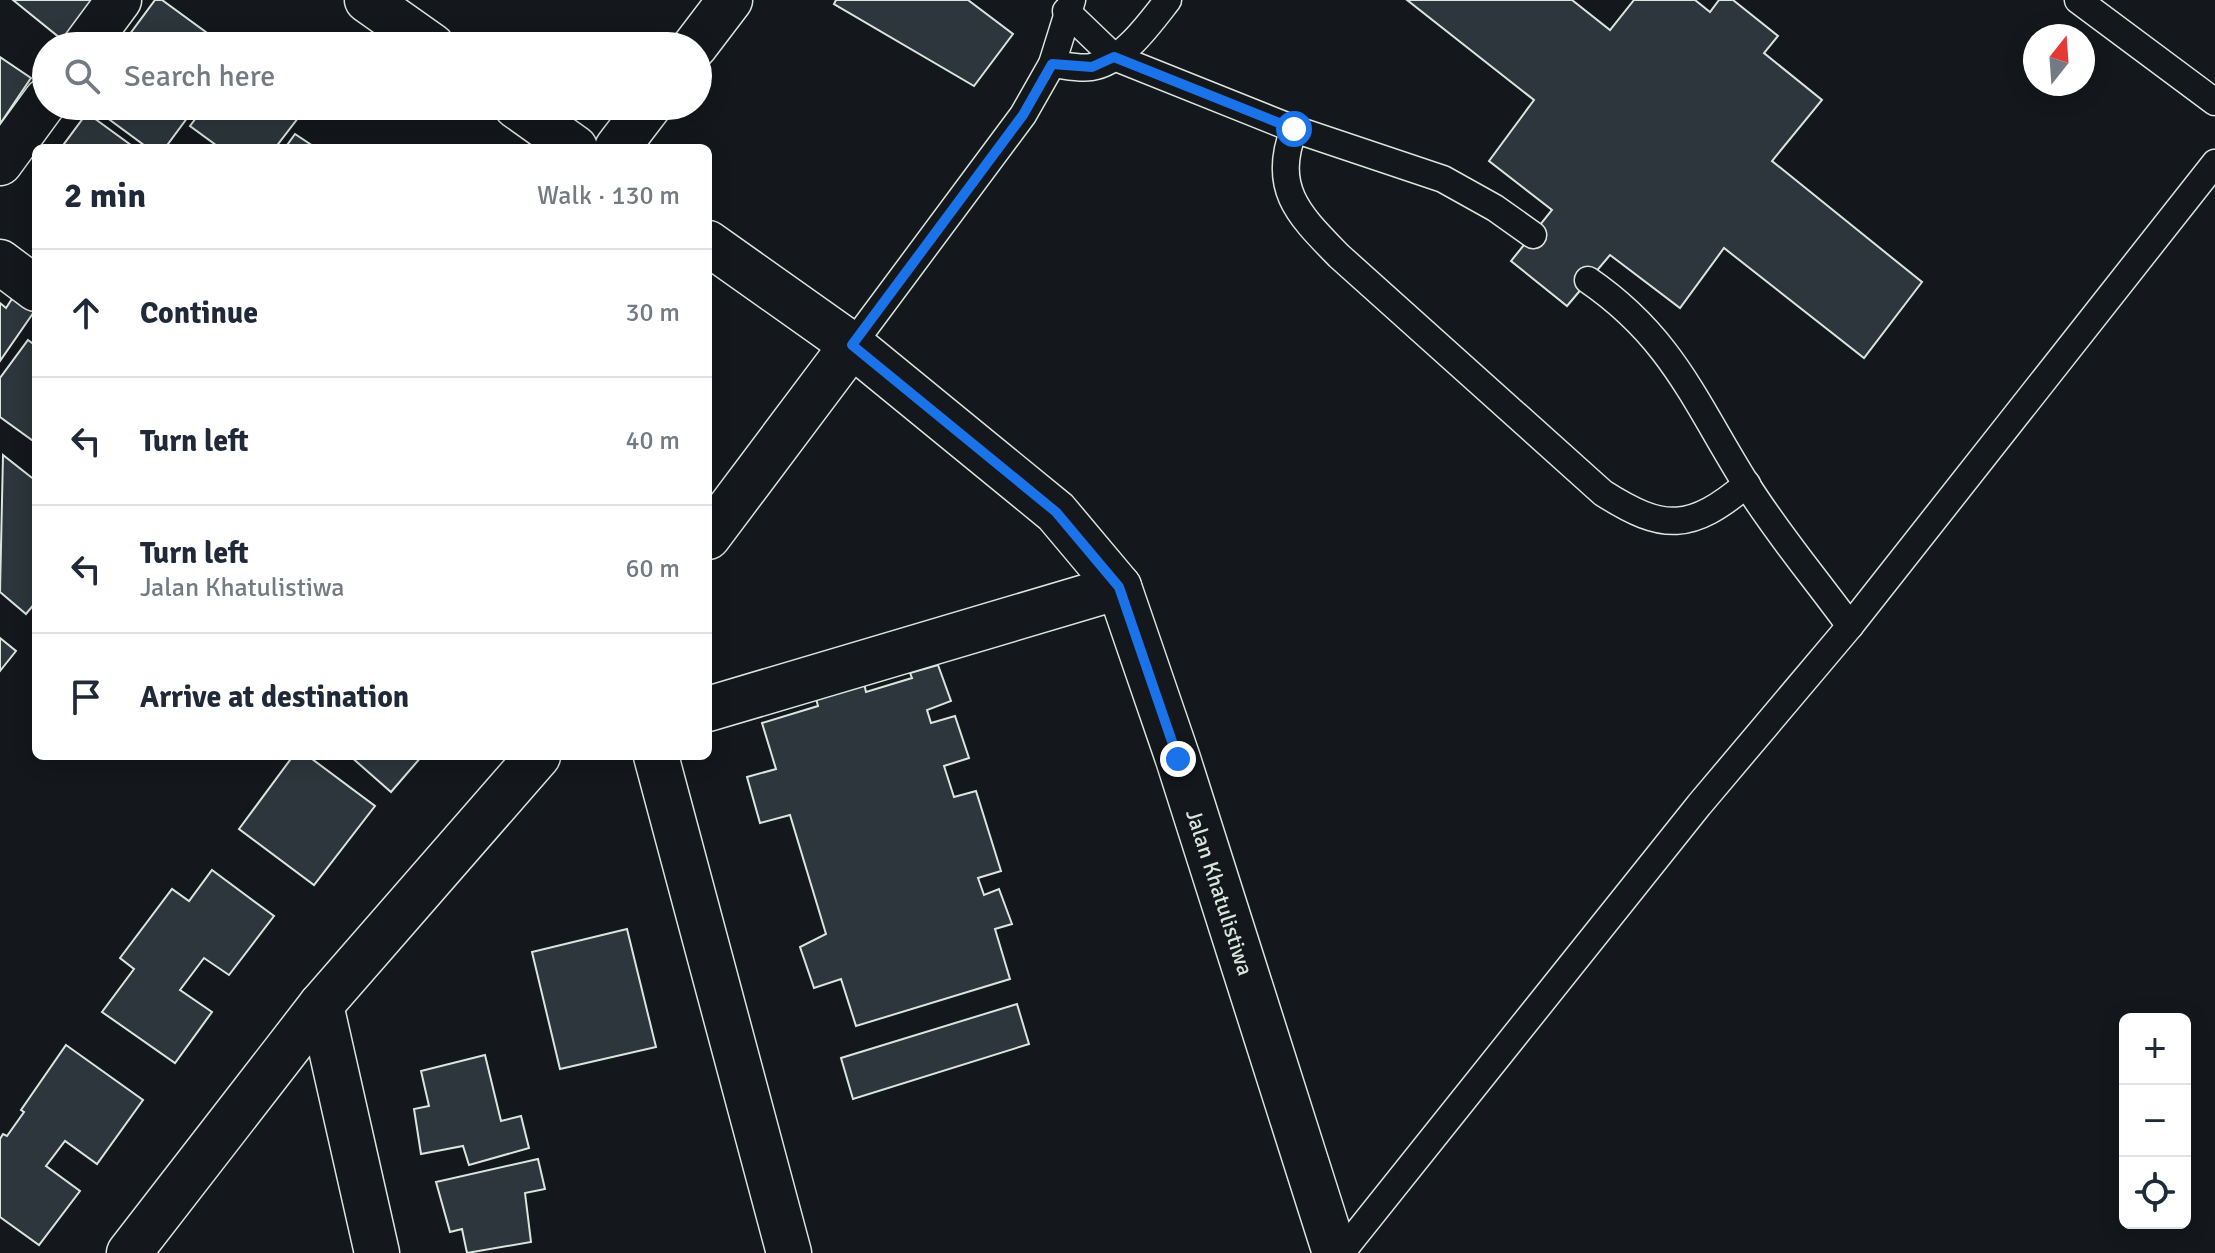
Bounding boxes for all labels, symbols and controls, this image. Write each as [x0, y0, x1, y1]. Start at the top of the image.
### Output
north arrow [2023, 24, 2095, 96]
search box [32, 32, 712, 120]
icon: search [60, 54, 104, 98]
text: Search here [124, 58, 275, 95]
route start [1276, 111, 1312, 147]
text: 2 min [64, 175, 146, 217]
text: Walk · 130 m [537, 180, 680, 212]
icon: ahead [64, 291, 108, 335]
text: Continue [140, 295, 258, 332]
text: 30 m [625, 297, 680, 329]
icon: left [64, 419, 108, 463]
text: Turn left [140, 423, 249, 460]
text: 40 m [625, 425, 680, 457]
text: Turn left [140, 535, 249, 572]
icon: left [64, 547, 108, 591]
text: 60 m [625, 553, 680, 585]
text: Jalan Khatulistiwa [140, 572, 345, 604]
icon: arrive [64, 675, 108, 719]
text: Arrive at destination [140, 679, 409, 716]
route end [1160, 741, 1196, 777]
street label: Jalan Khatulistiwa [1180, 806, 1259, 979]
map controls [2119, 1013, 2191, 1229]
button: + [2119, 1013, 2191, 1085]
button: − [2119, 1085, 2191, 1157]
button: locate [2119, 1157, 2191, 1229]

